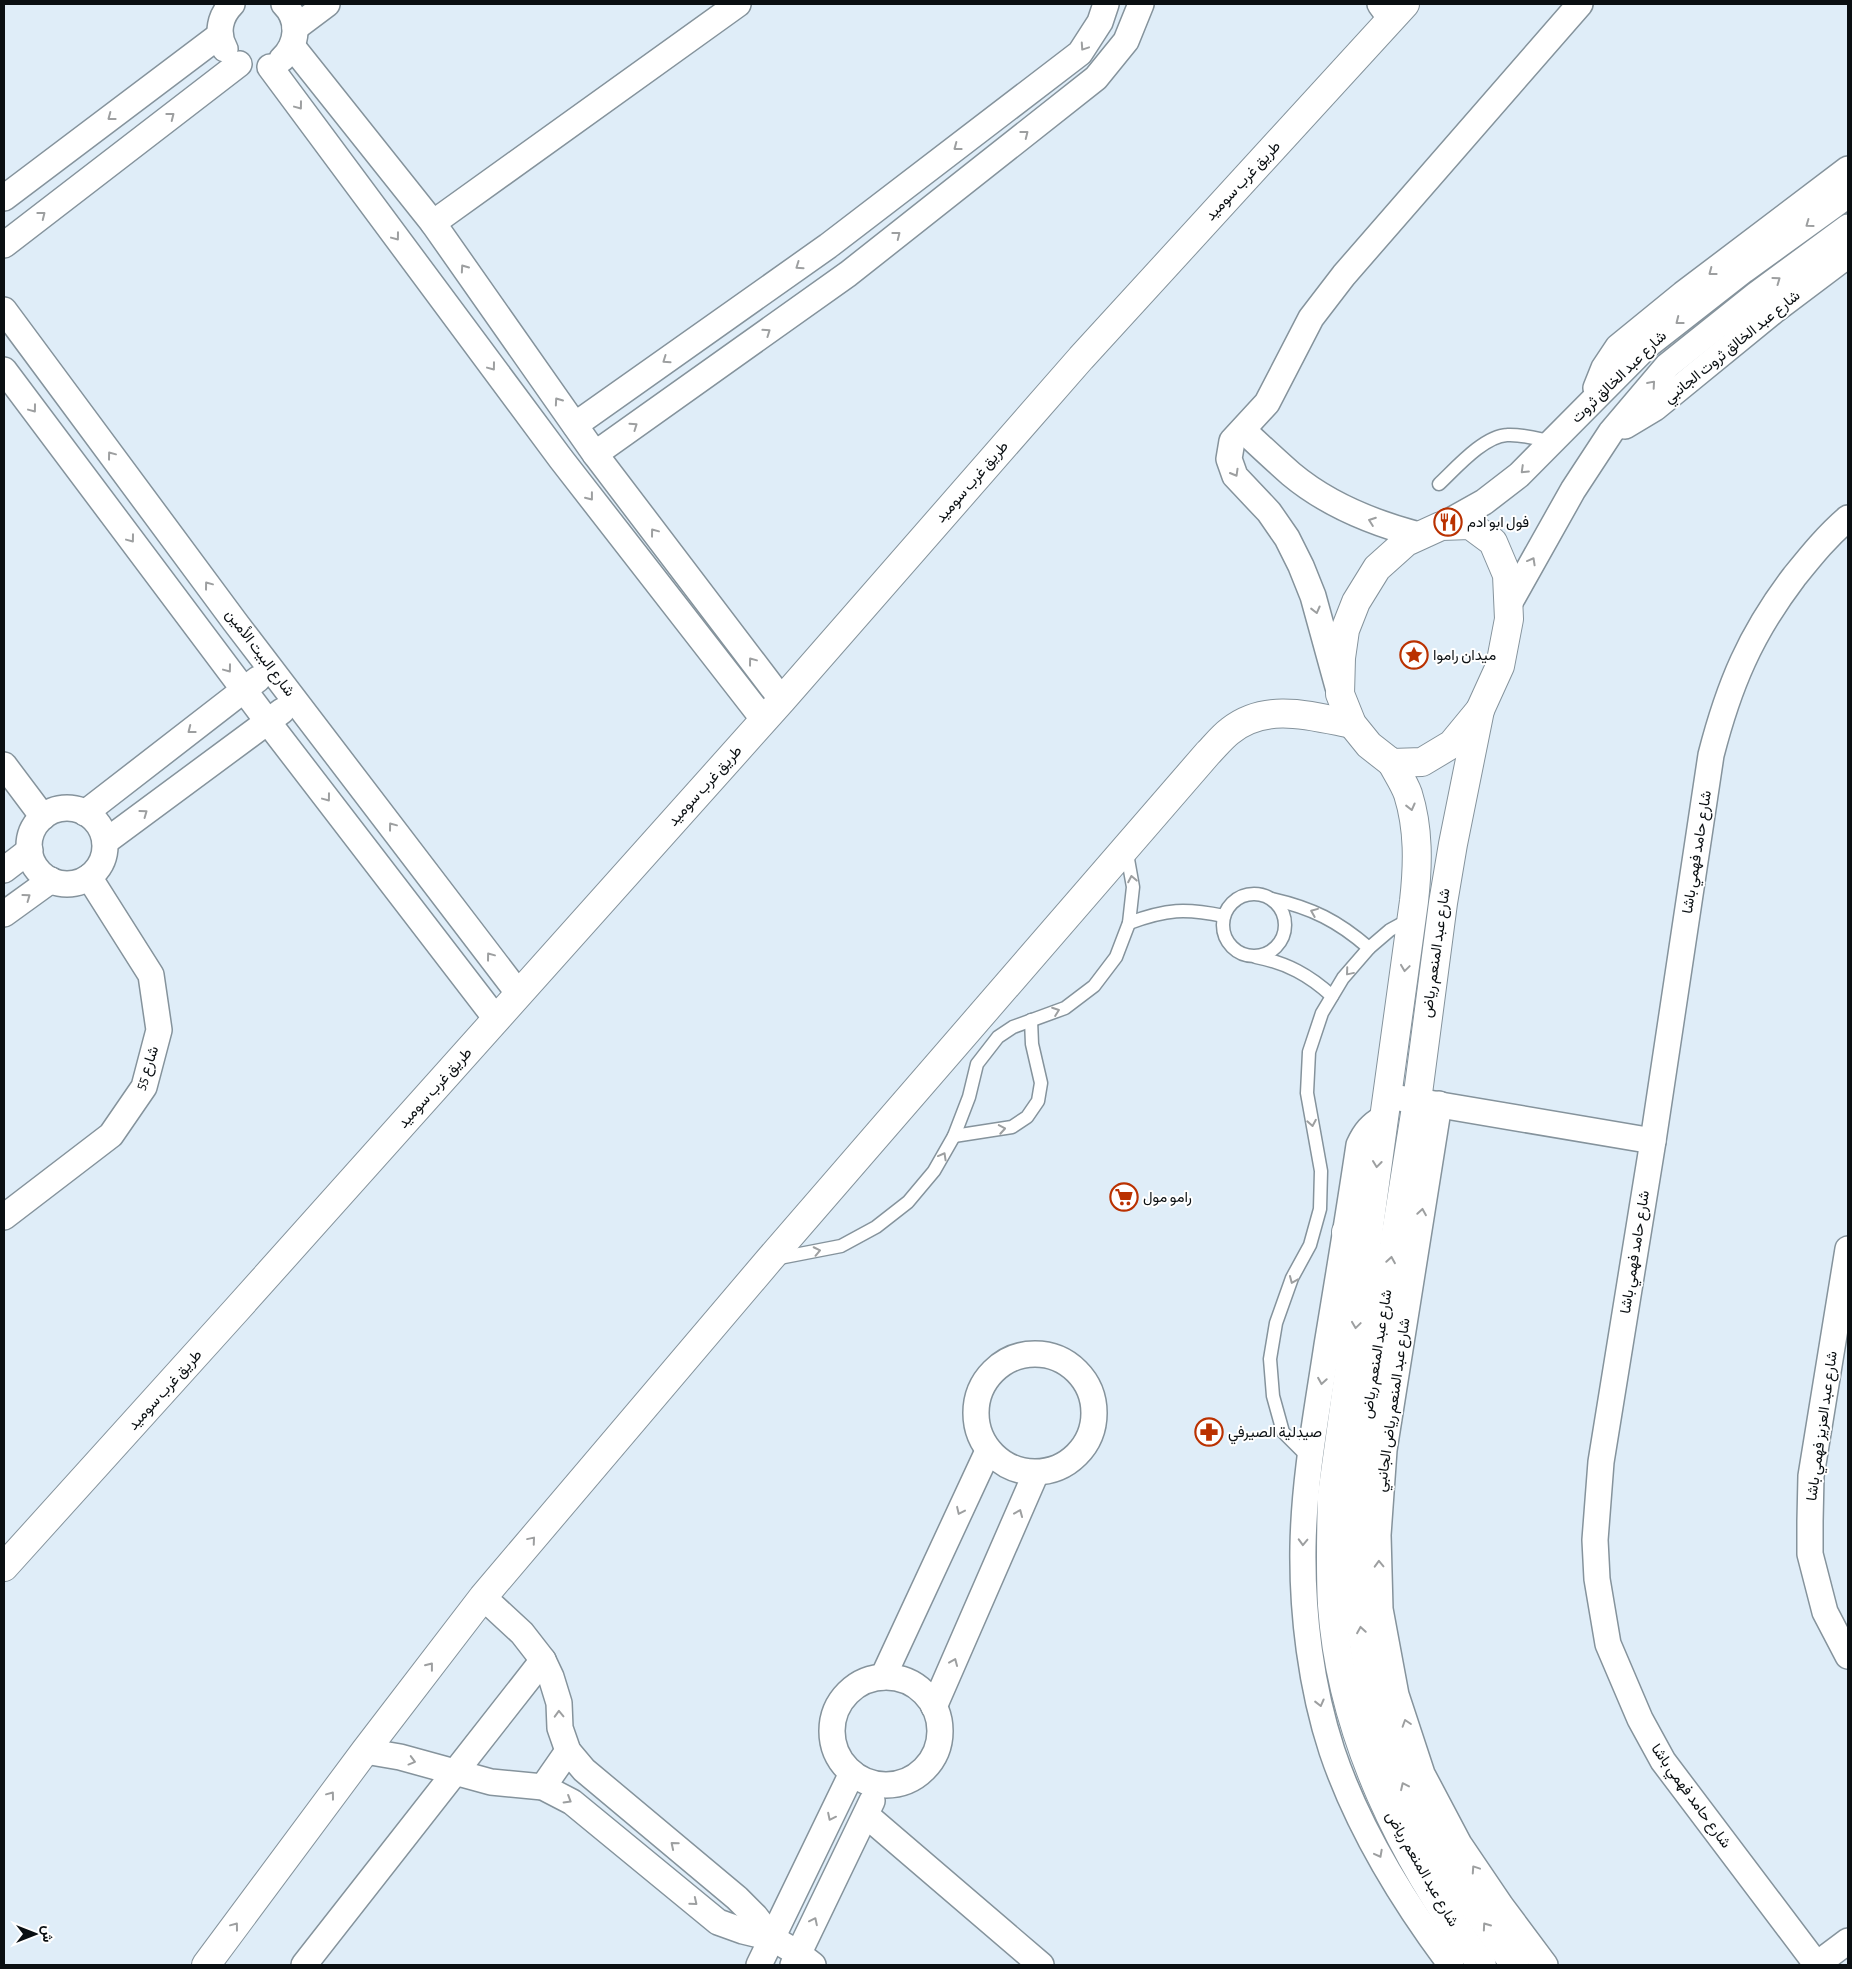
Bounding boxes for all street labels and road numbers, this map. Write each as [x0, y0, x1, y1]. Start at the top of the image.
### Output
street label: طريق غرب سوميد [1203, 138, 1285, 225]
street label: شارع عبد الخالق ثروت الجانبي [1661, 288, 1806, 410]
street label: شارع عبد الخالق ثروت [1569, 328, 1671, 428]
street label: طريق غرب سوميد [933, 438, 1013, 527]
street label: شارع البيت الأمين [220, 606, 299, 701]
street label: طريق غرب سوميد [665, 743, 746, 830]
street label: شارع حامد فهمي باشا [1680, 789, 1719, 915]
street label: شارع عبد المنعم رياض [1419, 887, 1456, 1019]
street label: شارع 55 [133, 1044, 164, 1093]
street label: طريق غرب سوميد [395, 1045, 476, 1132]
street label: شارع حامد فهمي باشا [1618, 1189, 1657, 1315]
street label: شارع عبد المنعم رياض [1359, 1288, 1398, 1420]
street label: شارع عبد المنعم رياض الجانبي [1373, 1317, 1418, 1494]
street label: طريق غرب سوميد [125, 1347, 206, 1434]
street label: شارع عبد العزيز فهمي باشا [1804, 1350, 1845, 1503]
street label: شارع حامد فهمي باشا [1644, 1741, 1734, 1854]
street label: شارع عبد المنعم رياض [1380, 1809, 1461, 1931]

